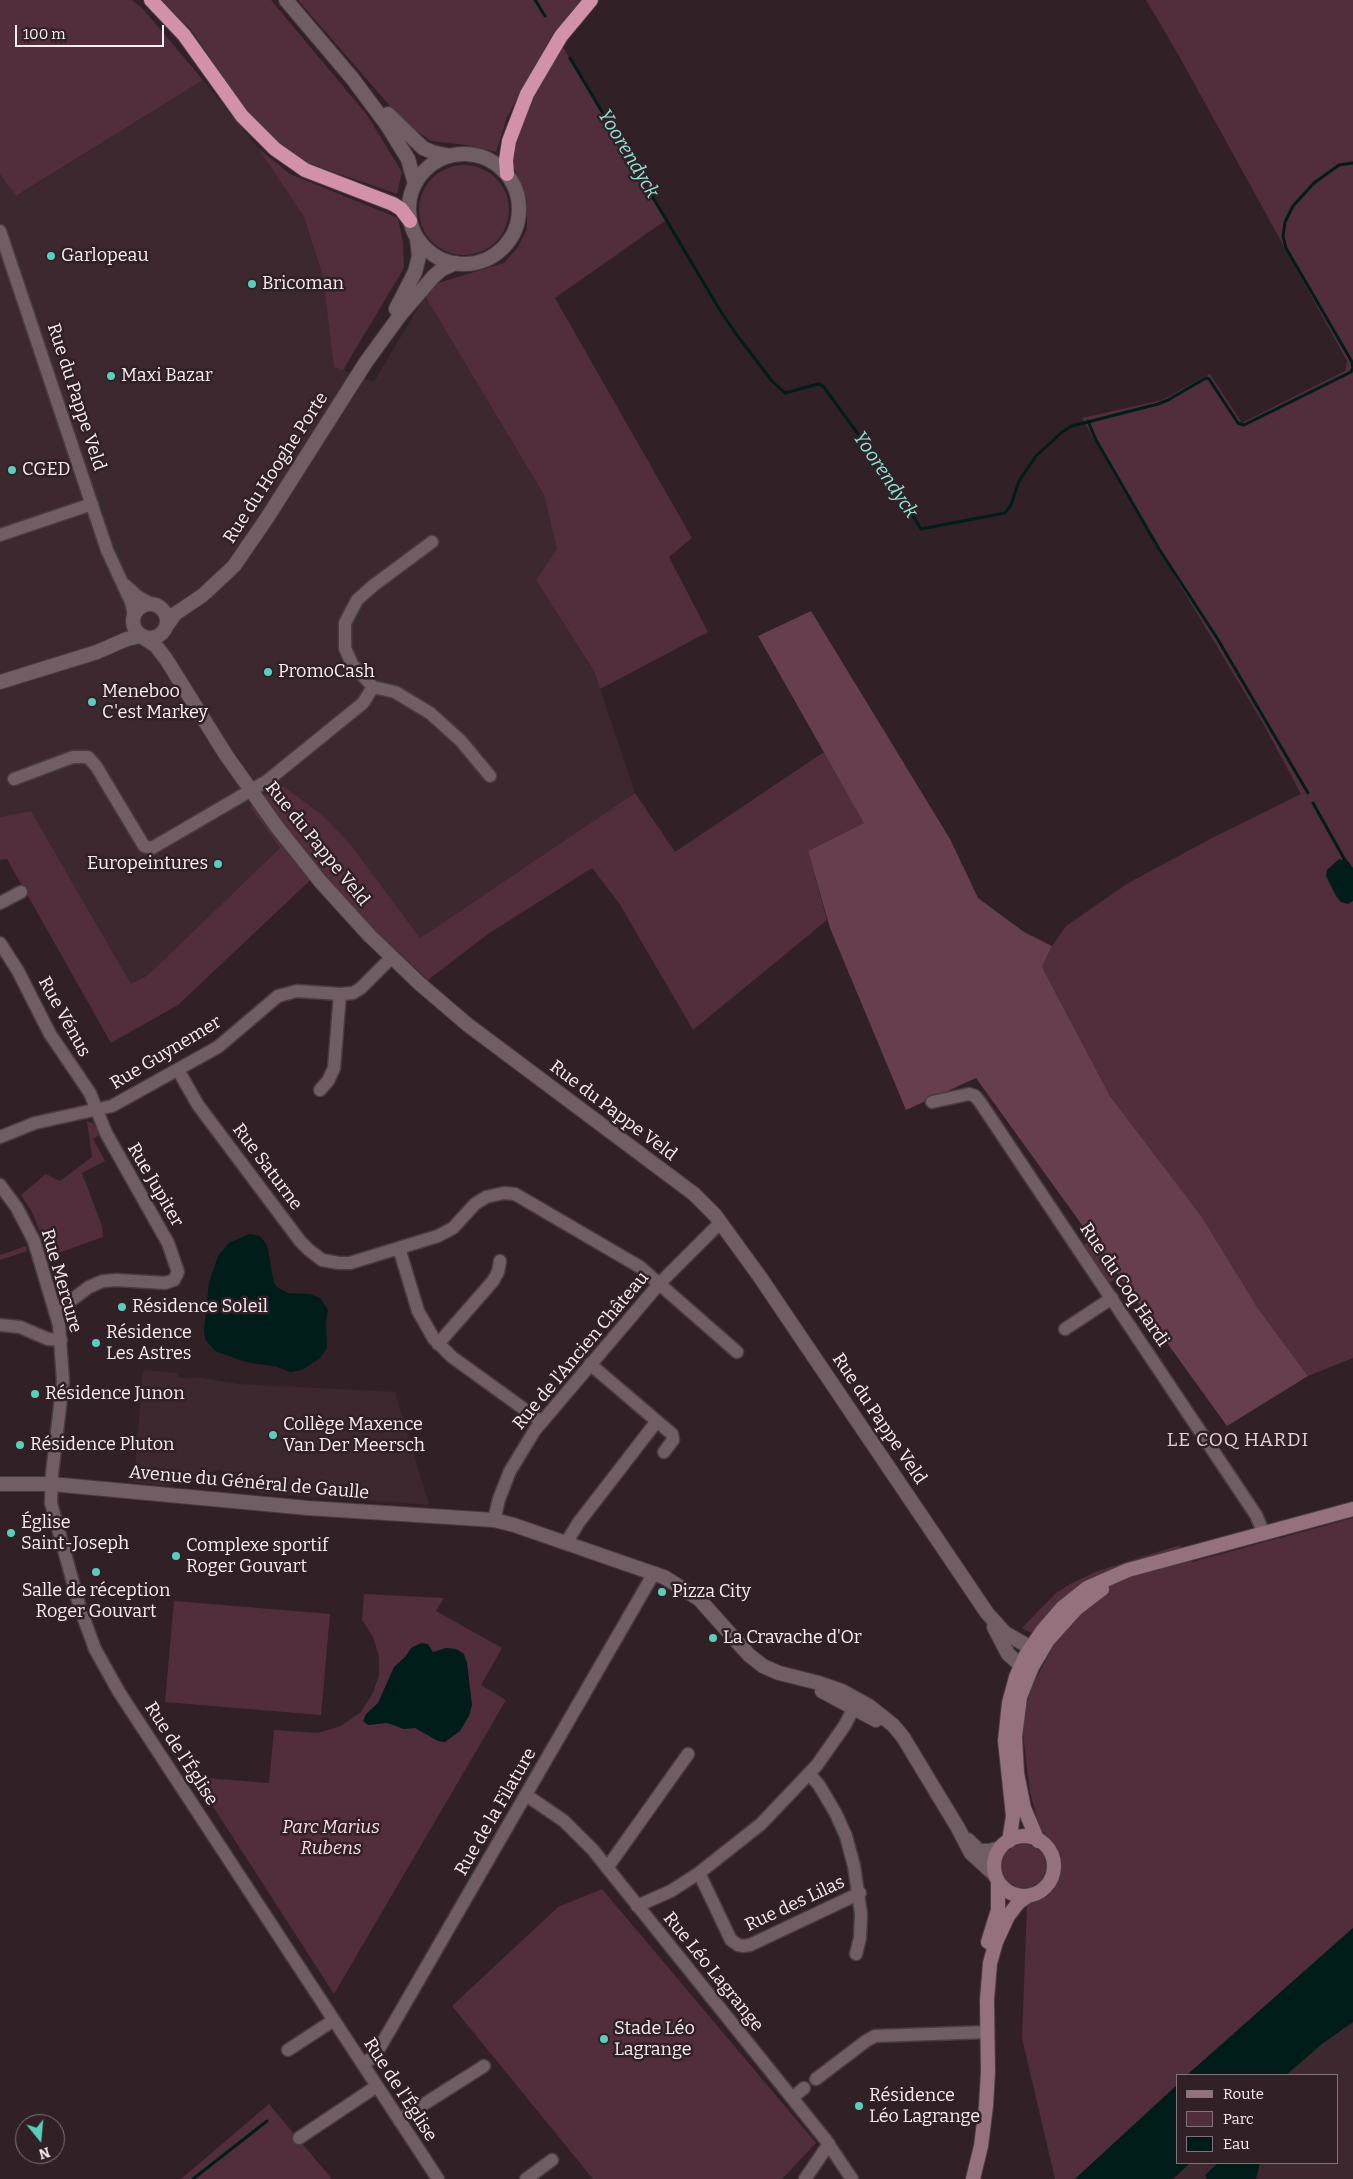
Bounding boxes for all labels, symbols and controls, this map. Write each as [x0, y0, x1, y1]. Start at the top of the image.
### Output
scale bar [18, 15, 166, 47]
text: 100 m [23, 25, 66, 43]
water label: Yoorendyck [593, 106, 663, 202]
place label: Garlopeau [61, 245, 149, 267]
marker: Garlopeau [45, 250, 57, 262]
place label: Bricoman [262, 273, 344, 295]
marker: Bricoman [246, 278, 258, 290]
street label: Rue du Pappe Veld [42, 321, 110, 473]
place label: Maxi Bazar [121, 365, 213, 387]
marker: Maxi Bazar [105, 370, 117, 382]
street label: Rue du Hooghe Porte [219, 388, 333, 548]
water label: Yoorendyck [848, 427, 922, 523]
place label: CGED [22, 459, 71, 481]
marker: CGED [6, 464, 18, 476]
place label: PromoCash [278, 661, 375, 683]
marker: PromoCash [262, 666, 274, 678]
place label: Meneboo C'est Markey [102, 681, 208, 724]
marker: Meneboo C'est Markey [86, 696, 98, 708]
street label: Rue du Pappe Veld [260, 778, 374, 910]
place label: Europeintures [87, 853, 208, 875]
marker: Europeintures [212, 858, 224, 870]
street label: Rue Vénus [33, 973, 95, 1061]
street label: Rue Guynemer [107, 1011, 225, 1095]
street label: Rue du Pappe Veld [545, 1056, 681, 1166]
street label: Rue Saturne [227, 1119, 307, 1215]
street label: Rue Jupiter [122, 1139, 188, 1231]
street label: Rue du Coq Hardi [1075, 1219, 1173, 1351]
street label: Rue Mercure [36, 1227, 86, 1335]
street label: Rue de l'Ancien Château [509, 1268, 653, 1434]
place label: Résidence Soleil [132, 1296, 268, 1318]
marker: Résidence Soleil [116, 1301, 128, 1313]
place label: Résidence Les Astres [106, 1322, 192, 1365]
marker: Résidence Les Astres [90, 1337, 102, 1349]
street label: Rue du Pappe Veld [827, 1349, 931, 1489]
place label: Résidence Junon [45, 1383, 185, 1405]
marker: Résidence Junon [29, 1388, 41, 1400]
place label: Collège Maxence Van Der Meersch [283, 1414, 425, 1456]
marker: Collège Maxence Van Der Meersch [267, 1429, 279, 1441]
district label: LE COQ HARDI [1165, 1430, 1311, 1452]
place label: Résidence Pluton [30, 1434, 174, 1456]
marker: Résidence Pluton [14, 1439, 26, 1451]
street label: Avenue du Général de Gaulle [128, 1462, 370, 1504]
place label: Église Saint-Joseph [21, 1512, 129, 1555]
marker: Église Saint-Joseph [5, 1527, 17, 1539]
place label: Complexe sportif Roger Gouvart [186, 1535, 328, 1578]
marker: Complexe sportif Roger Gouvart [170, 1550, 182, 1562]
marker: Salle de réception Roger Gouvart [90, 1566, 102, 1578]
place label: Salle de réception Roger Gouvart [22, 1580, 170, 1622]
place label: Pizza City [672, 1581, 751, 1603]
marker: Pizza City [656, 1586, 668, 1598]
place label: La Cravache d'Or [723, 1627, 862, 1649]
marker: La Cravache d'Or [707, 1632, 719, 1644]
street label: Rue de l'Église [140, 1698, 222, 1810]
street label: Rue de la Filature [451, 1744, 541, 1880]
park label: Parc Marius Rubens [282, 1817, 380, 1860]
street label: Rue des Lilas [742, 1872, 848, 1936]
street label: Rue Léo Lagrange [658, 1908, 768, 2036]
place label: Stade Léo Lagrange [614, 2018, 695, 2060]
marker: Stade Léo Lagrange [598, 2033, 610, 2045]
street label: Rue de l'Église [359, 2034, 441, 2146]
legend [1176, 2074, 1338, 2164]
place label: Résidence Léo Lagrange [869, 2085, 980, 2128]
text: Route [1223, 2085, 1264, 2103]
marker: Résidence Léo Lagrange [853, 2100, 865, 2112]
text: Parc [1223, 2110, 1254, 2128]
north arrow [15, 2114, 65, 2164]
text: Eau [1223, 2135, 1250, 2153]
text: N [37, 2143, 52, 2163]

